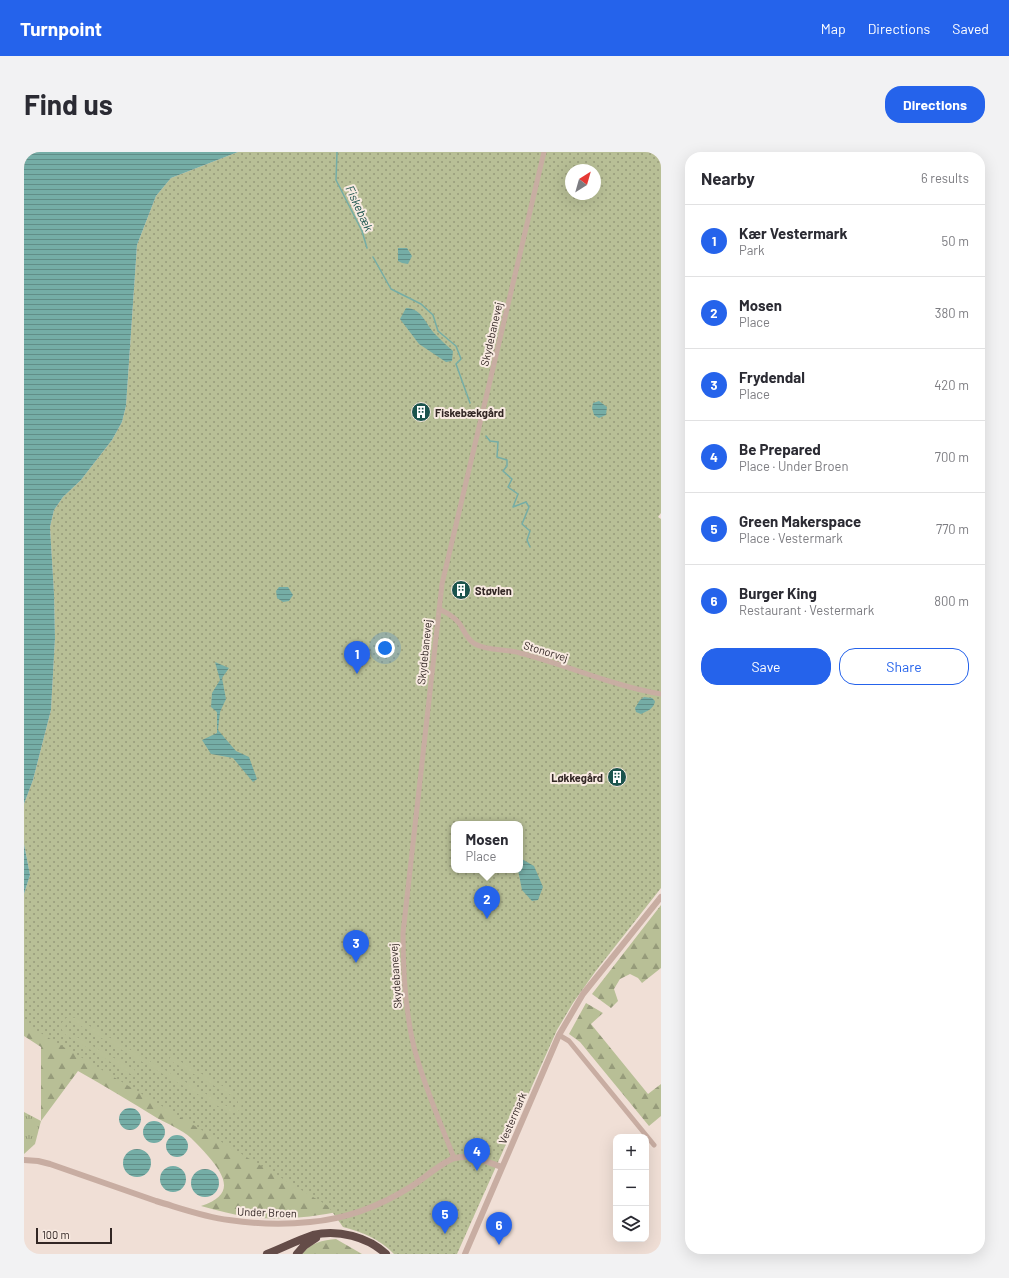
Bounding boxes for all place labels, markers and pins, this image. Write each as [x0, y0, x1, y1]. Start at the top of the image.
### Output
building icon: Fiskebækgård [410, 401, 432, 423]
place label: Fiskebækgård [435, 406, 504, 419]
building icon: Støvlen [450, 579, 472, 601]
place label: Støvlen [475, 584, 512, 597]
pin: 1 [344, 641, 370, 674]
building icon: Løkkegård [606, 766, 628, 788]
place label: Løkkegård [551, 771, 603, 784]
pin: 2 [474, 886, 500, 919]
pin: 3 [343, 930, 369, 963]
pin: 4 [464, 1138, 490, 1171]
pin: 5 [432, 1201, 458, 1234]
pin: 6 [486, 1212, 512, 1245]

